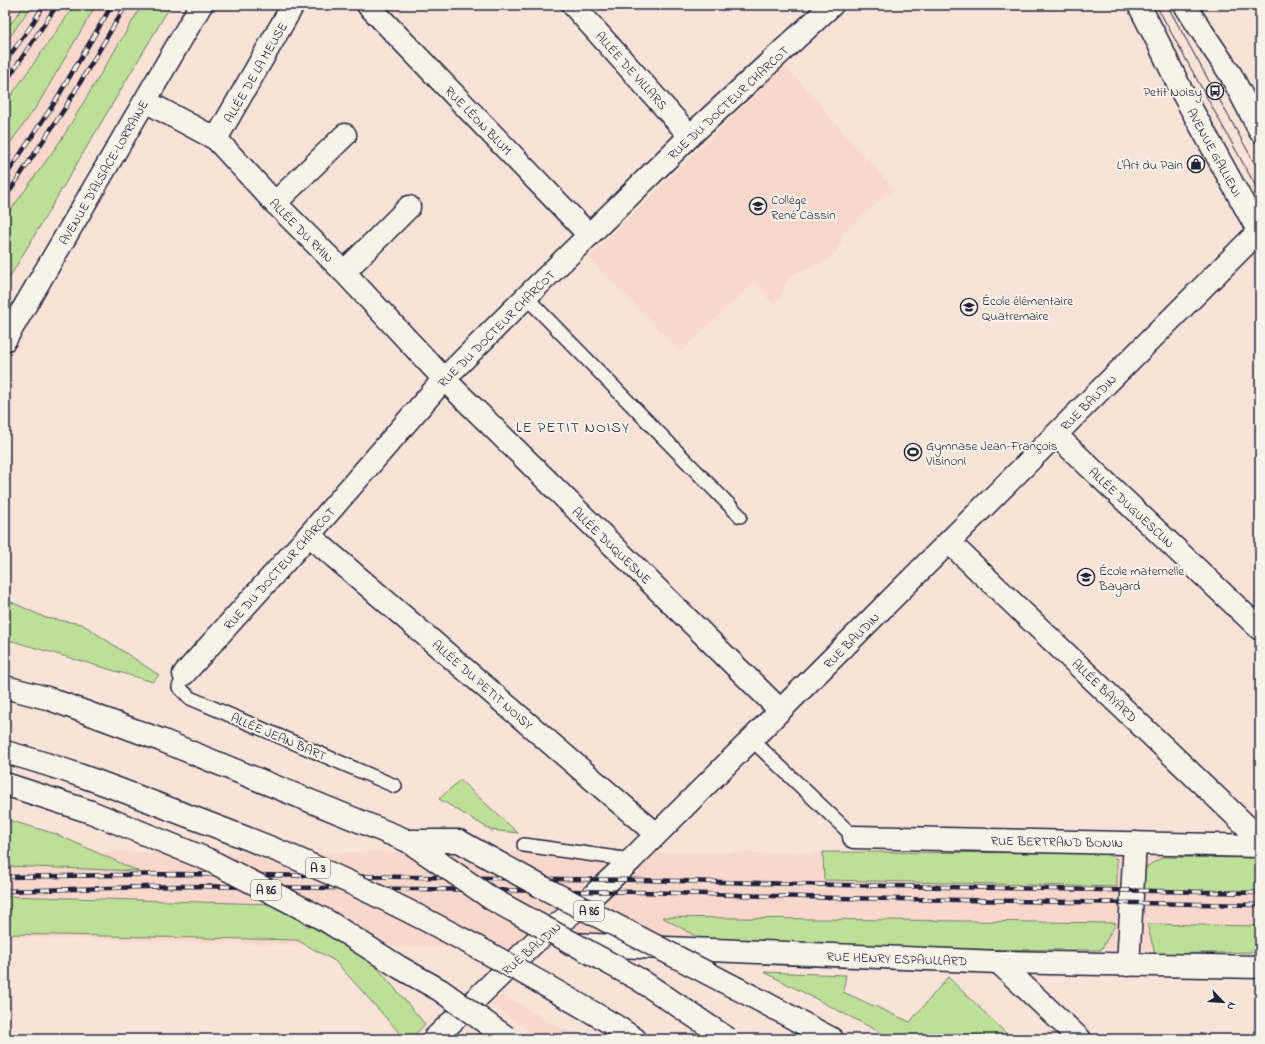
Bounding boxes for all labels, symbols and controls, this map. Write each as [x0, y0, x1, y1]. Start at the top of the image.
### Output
street label: ALLÉE DE LA MEUSE [220, 19, 293, 127]
street label: ALLÉE DE VILLARS [590, 28, 671, 114]
street label: RUE DU DOCTEUR CHARCOT [664, 41, 794, 164]
bus stop icon: Petit Noisy [1205, 81, 1225, 101]
street label: RUE LÉON BLUM [440, 82, 516, 160]
place label: Petit Noisy [1143, 83, 1202, 103]
street label: AVENUE D'ALSACE-LORRAINE [55, 97, 154, 249]
street label: AVENUE GALLIENI [1181, 105, 1246, 200]
shop icon: L’Art du Pain [1186, 154, 1206, 174]
place label: L’Art du Pain [1117, 156, 1183, 175]
place label: Collège René Cassin [771, 191, 836, 225]
street label: ALLÉE DU RHIN [264, 195, 337, 268]
school or university icon: Collège René Cassin [748, 196, 768, 216]
street label: RUE DU DOCTEUR CHARCOT [434, 266, 561, 392]
place label: École élémentaire Quatremaire [982, 292, 1073, 326]
school or university icon: École élémentaire Quatremaire [959, 297, 979, 317]
street label: RUE BAUDIN [1057, 371, 1122, 436]
district label: LE PETIT NOISY [516, 417, 630, 439]
place label: Gymnase Jean-François Visinoni [925, 437, 1058, 471]
sports icon: Gymnase Jean-François Visinoni [903, 442, 923, 462]
street label: ALLÉE DUGUESCLIN [1084, 463, 1178, 553]
street label: RUE DU DOCTEUR CHARCOT [220, 503, 341, 635]
street label: ALLÉE DUQUESNE [567, 503, 655, 589]
place label: École maternelle Bayard [1098, 562, 1184, 597]
school or university icon: École maternelle Bayard [1076, 567, 1096, 587]
street label: RUE BAUDIN [820, 609, 885, 674]
street label: ALLÉE DU PETIT NOISY [427, 636, 537, 734]
street label: ALLÉE BAYARD [1067, 655, 1141, 727]
street label: ALLÉE JEAN BART [228, 709, 330, 766]
street label: RUE BERTRAND BONIN [991, 832, 1123, 853]
road number: A 3 [306, 858, 330, 878]
road number: A 86 [251, 880, 281, 900]
road number: A 86 [574, 901, 604, 921]
street label: RUE BAUDIN [498, 918, 566, 980]
street label: RUE HENRY ESPAULLARD [826, 948, 968, 971]
north arrow [1203, 982, 1243, 1022]
text: N [1222, 999, 1240, 1013]

